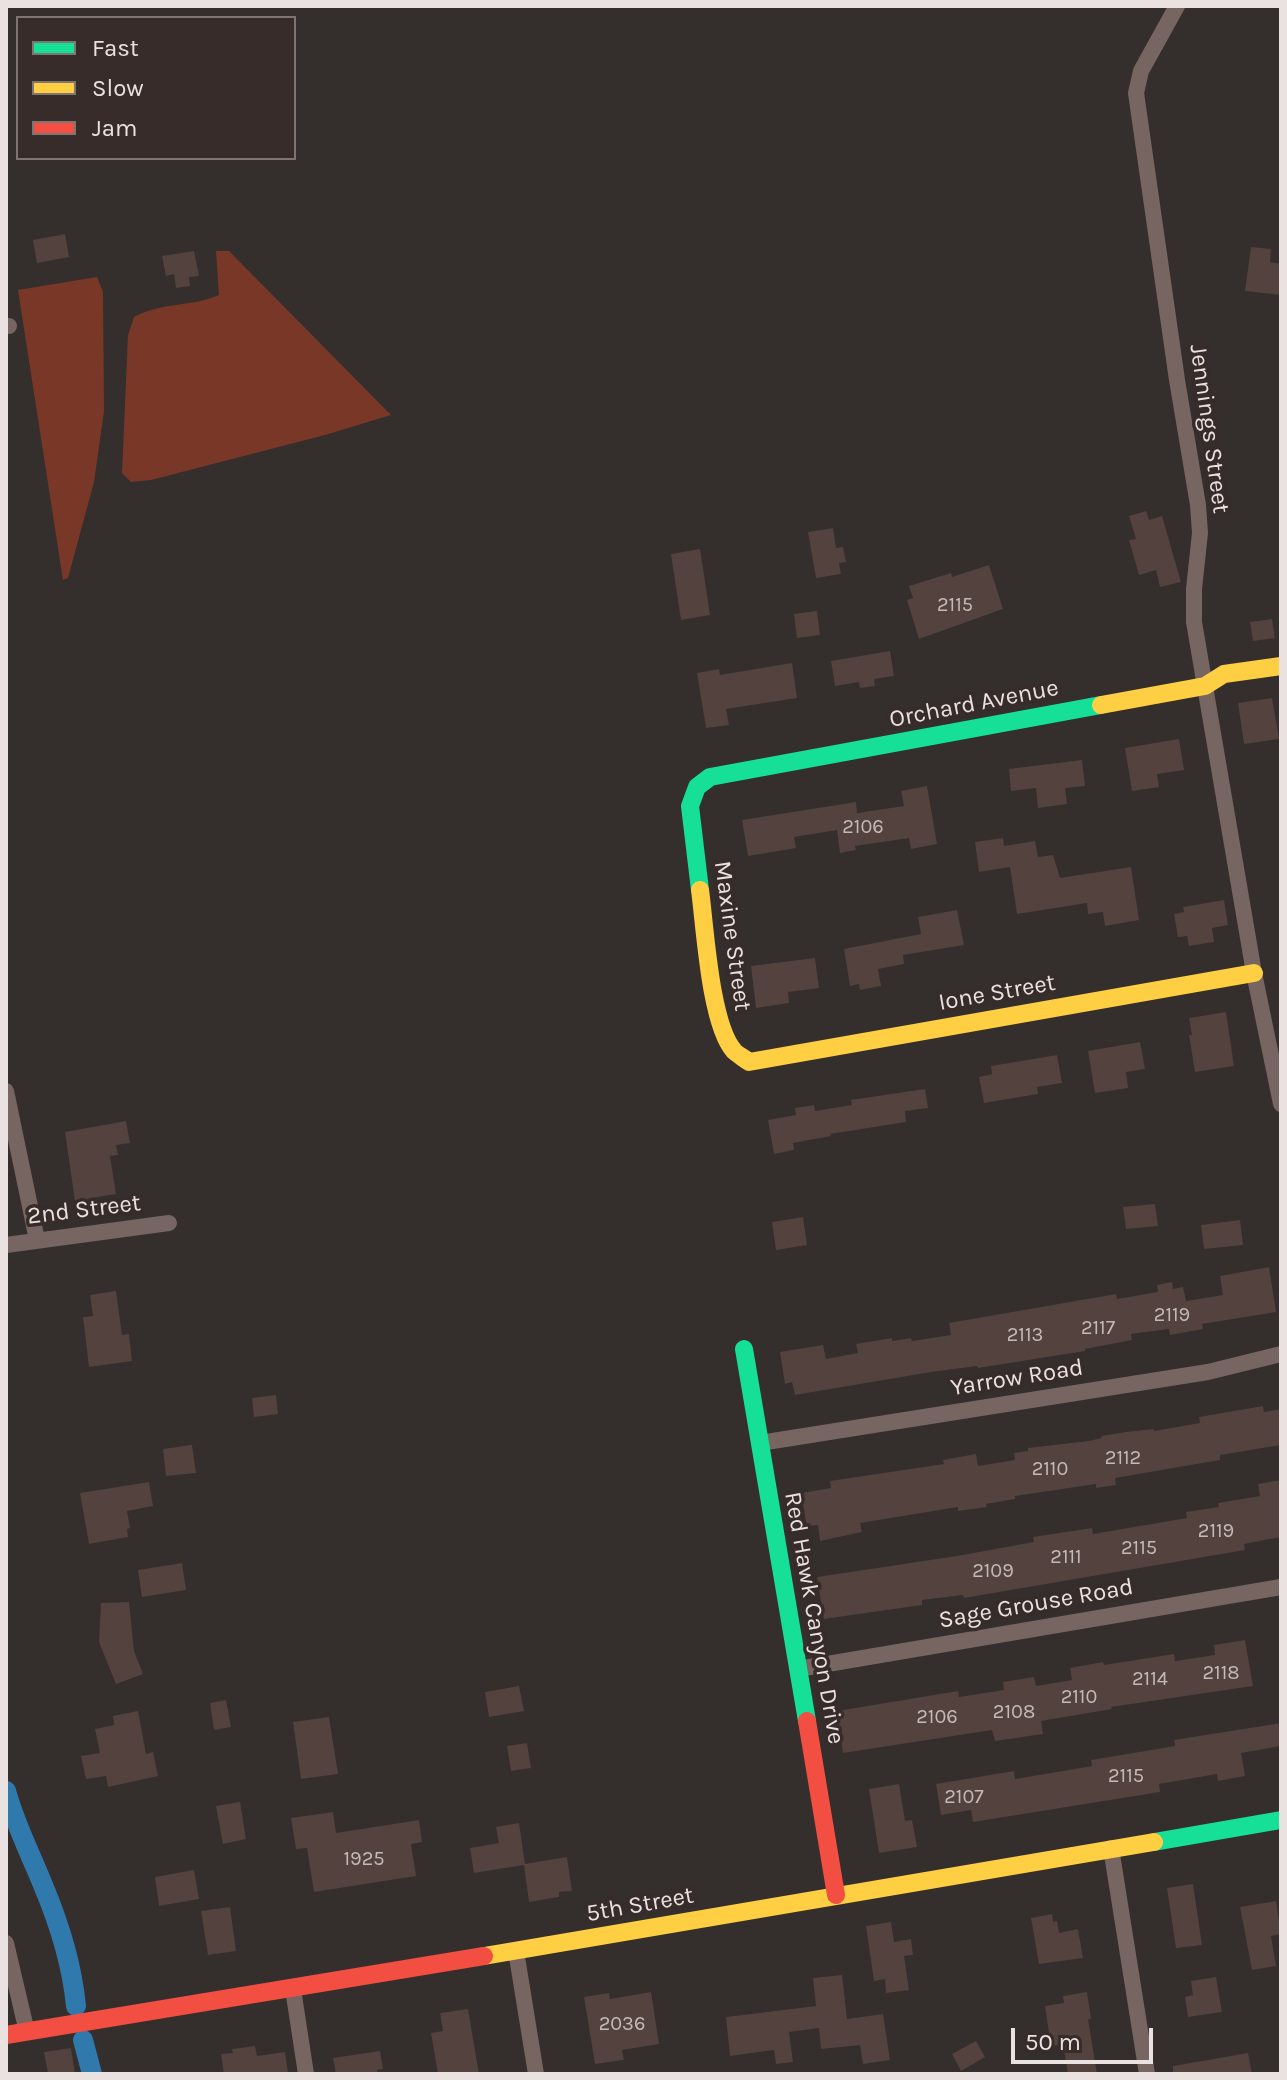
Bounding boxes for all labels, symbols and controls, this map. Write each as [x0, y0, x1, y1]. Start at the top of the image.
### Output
legend [16, 16, 296, 160]
text: Fast [92, 34, 139, 62]
text: Slow [92, 74, 144, 102]
text: Jam [92, 114, 137, 142]
street label: Jennings Street [1183, 343, 1235, 515]
house number: 2115 [937, 593, 973, 617]
street label: Orchard Avenue [887, 673, 1061, 735]
house number: 2106 [842, 815, 884, 839]
street label: Maxine Street [707, 859, 757, 1013]
street label: Ione Street [936, 969, 1058, 1017]
street label: 2nd Street [26, 1189, 142, 1231]
house number: 2119 [1154, 1303, 1190, 1327]
house number: 2117 [1081, 1316, 1115, 1340]
house number: 2113 [1007, 1323, 1043, 1347]
street label: Yarrow Road [949, 1353, 1085, 1403]
house number: 2112 [1105, 1446, 1141, 1470]
house number: 2110 [1032, 1457, 1068, 1481]
street label: Red Hawk Canyon Drive [778, 1490, 850, 1746]
house number: 2119 [1198, 1519, 1234, 1543]
house number: 2115 [1121, 1536, 1157, 1560]
house number: 2111 [1050, 1545, 1082, 1569]
house number: 2109 [972, 1559, 1014, 1583]
street label: Sage Grouse Road [937, 1573, 1135, 1635]
house number: 2118 [1202, 1661, 1240, 1685]
house number: 2114 [1132, 1667, 1168, 1691]
house number: 2110 [1061, 1685, 1097, 1709]
house number: 2108 [993, 1700, 1035, 1724]
house number: 2106 [916, 1705, 958, 1729]
house number: 2115 [1108, 1764, 1144, 1788]
house number: 2107 [944, 1785, 984, 1809]
house number: 1925 [343, 1847, 385, 1871]
street label: 5th Street [584, 1881, 696, 1929]
house number: 2036 [599, 2012, 645, 2036]
scale bar [1015, 2012, 1157, 2062]
text: 50 m [1025, 2028, 1081, 2056]

